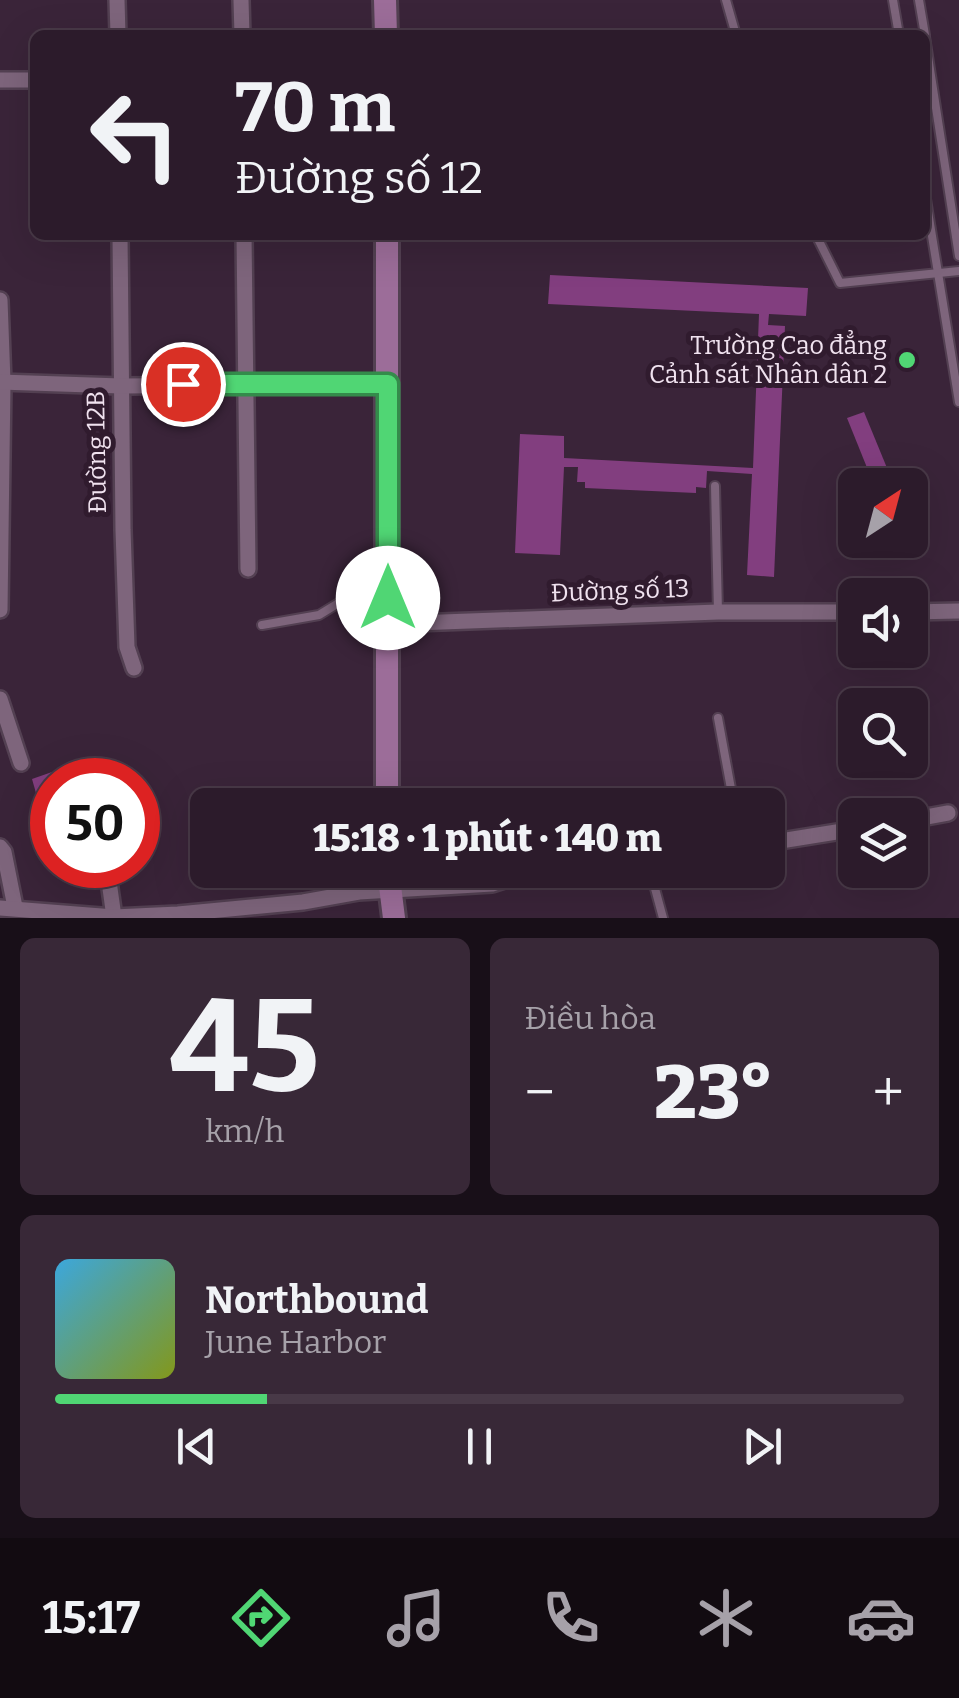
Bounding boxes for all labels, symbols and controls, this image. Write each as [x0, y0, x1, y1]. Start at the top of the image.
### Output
text: 70 m [235, 66, 395, 150]
icon: left [70, 70, 200, 200]
text: Đường số 12 [235, 151, 483, 205]
place label: Trường Cao đẳng Cảnh sát Nhân dân 2 [649, 330, 887, 390]
pin [141, 342, 226, 427]
marker: Trường Cao đẳng Cảnh sát Nhân dân 2 [896, 349, 918, 371]
icon: arrive [156, 357, 211, 412]
street label: Đường 12B [81, 390, 113, 514]
north arrow [838, 468, 928, 558]
map controls [838, 468, 928, 888]
position arrow [336, 546, 440, 650]
street label: Đường số 13 [550, 573, 690, 608]
button: sound [838, 578, 928, 668]
button: search [838, 688, 928, 778]
speed limit sign: 50 [30, 758, 160, 888]
button: layers [838, 798, 928, 888]
text: 15:18 · 1 phút · 140 m [313, 815, 662, 861]
text: 45 [170, 969, 320, 1125]
text: Điều hòa [525, 999, 656, 1037]
text: 23° [654, 1048, 773, 1138]
text: − [525, 1060, 555, 1126]
text: + [873, 1060, 904, 1126]
text: km/h [205, 1112, 284, 1150]
text: Northbound [205, 1277, 428, 1323]
text: June Harbor [205, 1323, 386, 1361]
icon: previous [169, 1419, 224, 1474]
icon: pause [452, 1419, 507, 1474]
icon: next [735, 1419, 790, 1474]
icon: directions [226, 1583, 296, 1653]
icon: music [381, 1583, 451, 1653]
icon: phone [536, 1583, 606, 1653]
icon: climate [691, 1583, 761, 1653]
icon: car [846, 1583, 916, 1653]
text: 15:17 [43, 1591, 140, 1645]

